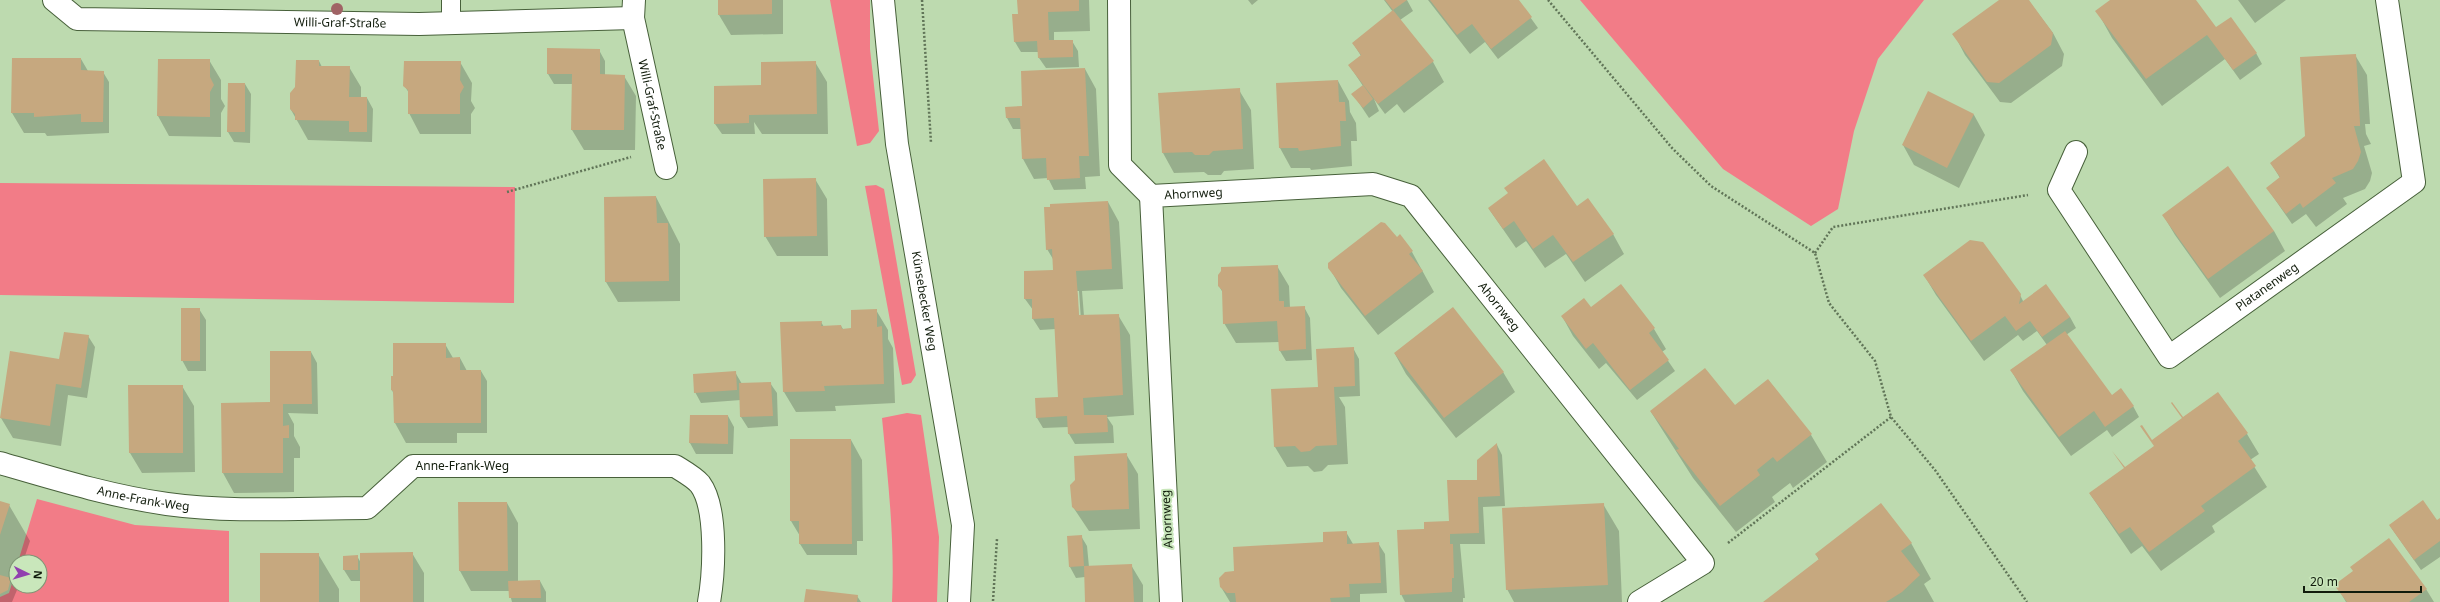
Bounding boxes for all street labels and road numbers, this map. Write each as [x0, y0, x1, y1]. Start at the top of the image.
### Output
street label: Willi-Graf-Straße [294, 13, 387, 32]
street label: Willi-Graf-Straße [634, 58, 671, 152]
street label: Ahornweg [1164, 183, 1223, 203]
street label: Künsebecker Weg [908, 250, 942, 352]
street label: Platanenweg [2232, 258, 2301, 315]
street label: Ahornweg [1475, 278, 1524, 334]
street label: Anne-Frank-Weg [416, 457, 509, 474]
street label: Anne-Frank-Weg [96, 481, 190, 515]
street label: Ahornweg [1156, 489, 1177, 549]

